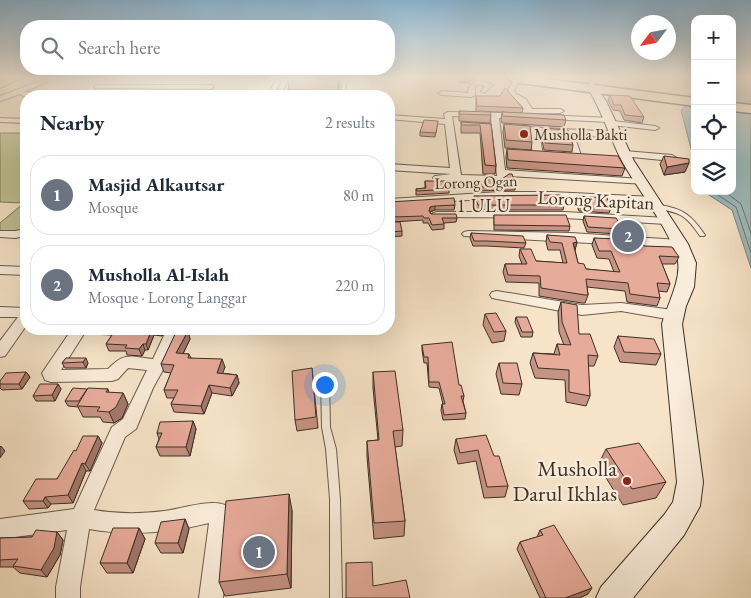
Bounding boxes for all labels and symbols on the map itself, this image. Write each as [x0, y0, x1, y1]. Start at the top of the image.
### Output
north arrow [631, 15, 676, 60]
place label: Musholla Bakti [534, 124, 628, 145]
marker: Musholla Bakti [518, 128, 530, 140]
street label: Lorong Ogan [434, 170, 518, 194]
street label: Lorong Kapitan [537, 184, 655, 216]
district label: 1 ULU [457, 194, 511, 217]
pin: 2 [612, 217, 644, 255]
your location [312, 372, 338, 398]
place label: Musholla Darul Ikhlas [513, 454, 617, 508]
marker: Musholla Darul Ikhlas [621, 475, 633, 487]
pin: 1 [243, 533, 275, 571]

